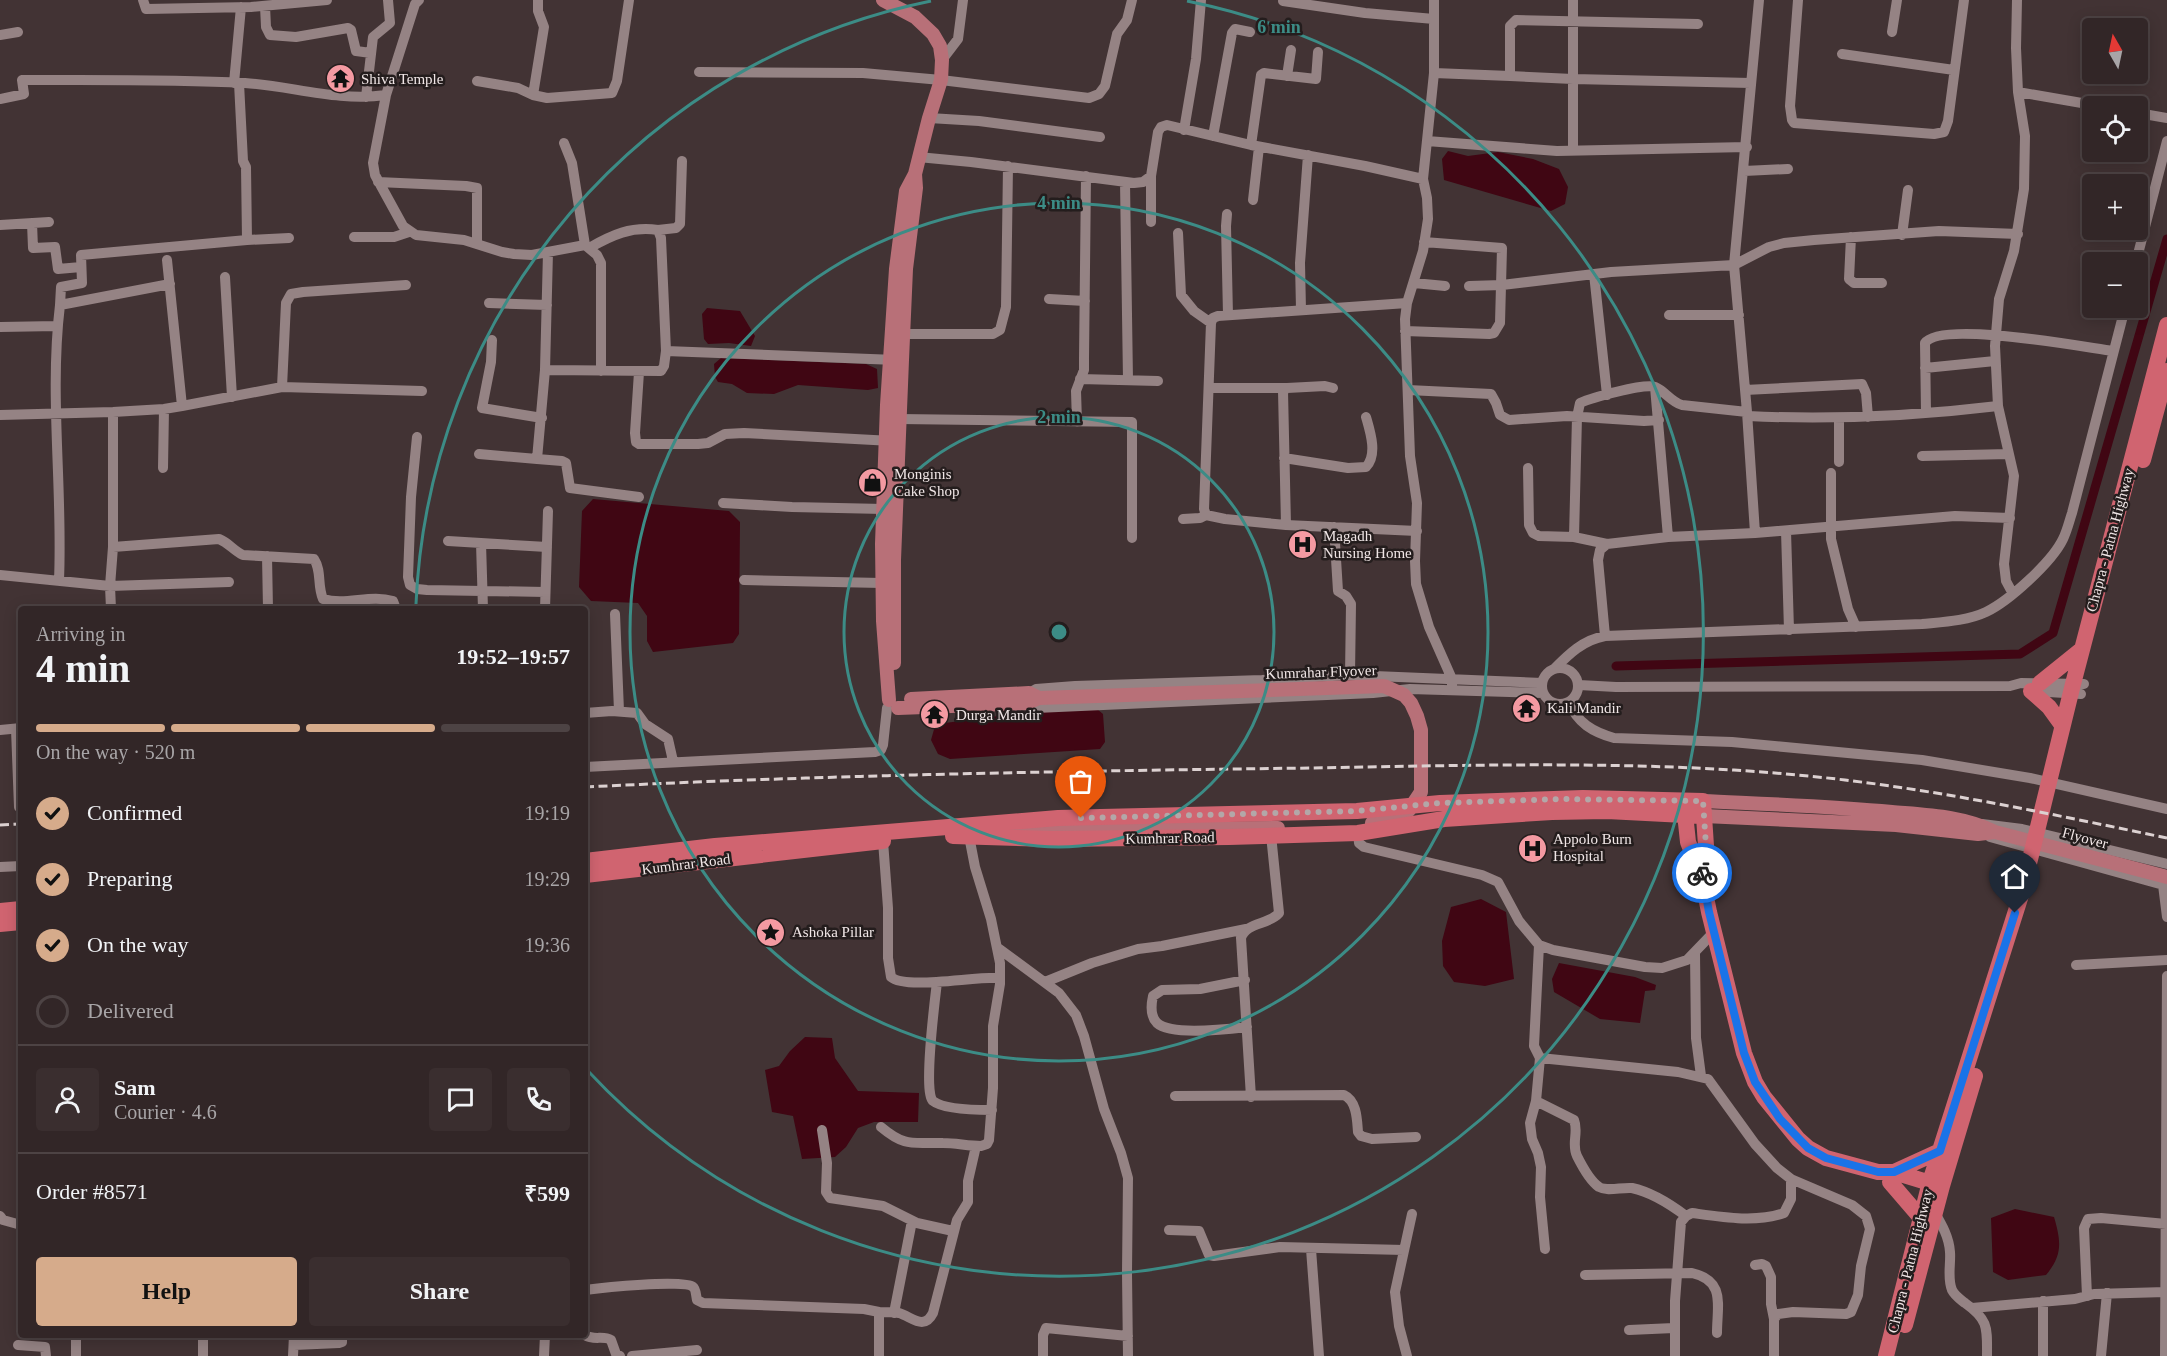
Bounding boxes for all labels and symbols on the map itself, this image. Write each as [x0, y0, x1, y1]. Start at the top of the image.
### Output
text: 6 min [1257, 17, 1301, 37]
north arrow [2082, 18, 2148, 84]
temple icon: Shiva Temple [324, 63, 356, 95]
place label: Shiva Temple [361, 71, 444, 87]
text: 4 min [1037, 193, 1081, 213]
text: 2 min [1037, 407, 1081, 427]
place label: Monginis Cake Shop [894, 466, 959, 499]
street label: Chapra - Patna Highway [2083, 466, 2137, 613]
shop icon: Monginis Cake Shop [857, 467, 889, 499]
place label: Magadh Nursing Home [1323, 528, 1412, 561]
hospital icon: Magadh Nursing Home [1286, 529, 1318, 561]
centre of rings [1049, 622, 1069, 642]
street label: Kumrahar Flyover [1265, 662, 1377, 682]
temple icon: Kali Mandir [1510, 692, 1542, 724]
temple icon: Durga Mandir [919, 699, 951, 731]
place label: Kali Mandir [1547, 700, 1621, 716]
place label: Durga Mandir [956, 707, 1041, 723]
pin [1055, 756, 1106, 818]
street label: Flyover [2060, 824, 2110, 852]
street label: Kumhrar Road [1125, 829, 1215, 847]
place label: Appolo Burn Hospital [1553, 831, 1632, 864]
hospital icon: Appolo Burn Hospital [1516, 832, 1548, 864]
courier [1672, 843, 1732, 903]
street label: Kumhrar Road [641, 851, 732, 877]
pin [1989, 851, 2040, 913]
place icon: Ashoka Pillar [755, 916, 787, 948]
place label: Ashoka Pillar [792, 924, 874, 940]
street label: Chapra - Patna Highway [1884, 1187, 1936, 1335]

